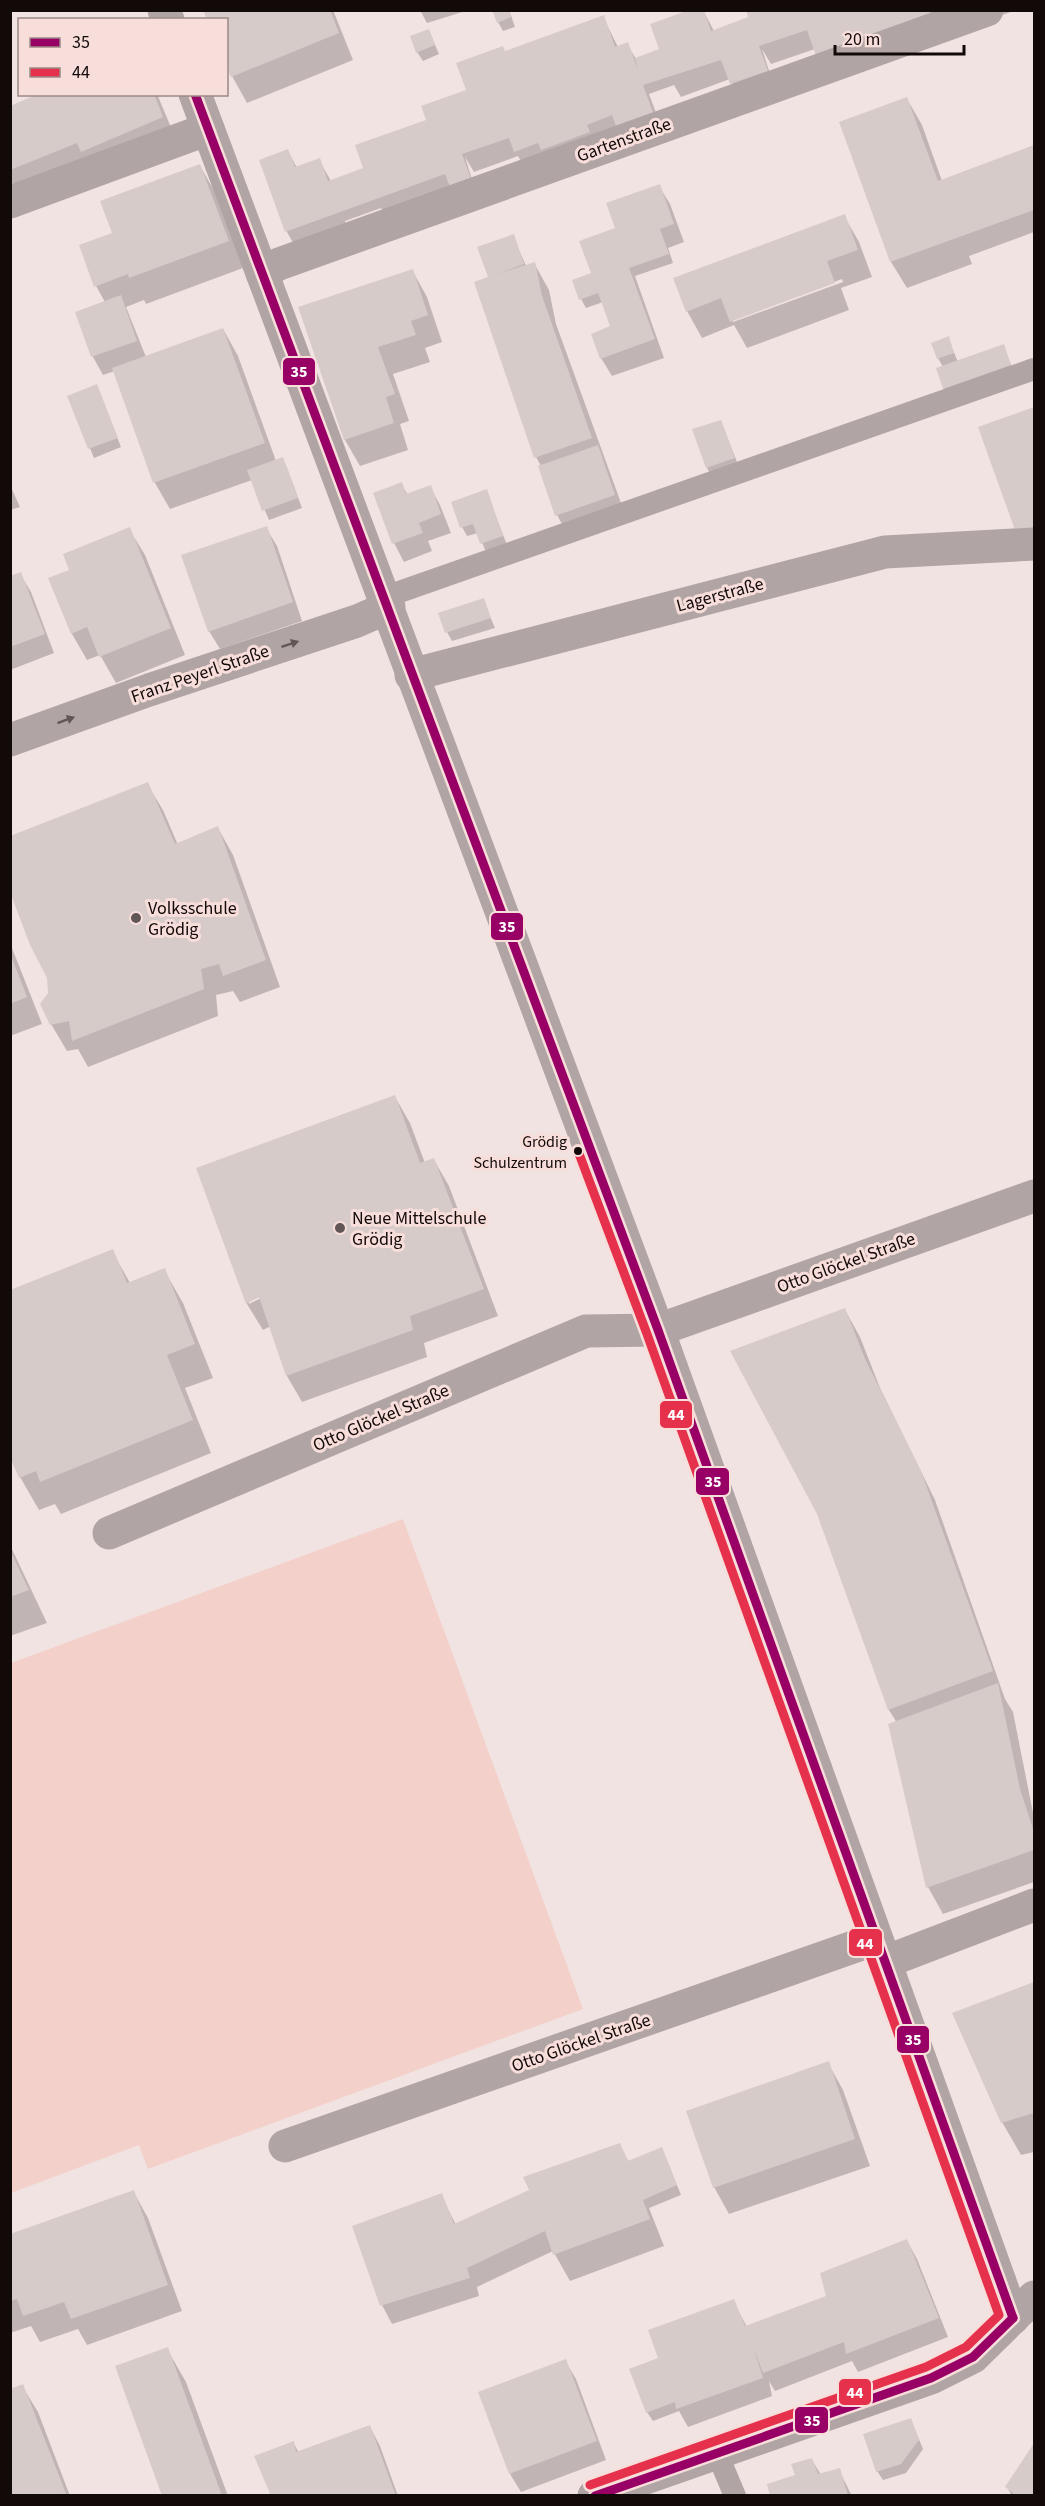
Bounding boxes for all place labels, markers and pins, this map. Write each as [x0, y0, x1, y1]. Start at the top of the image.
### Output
place label: Volksschule Grödig [148, 896, 237, 942]
marker: Volksschule Grödig [129, 911, 143, 925]
place label: Grödig Schulzentrum [473, 1131, 567, 1174]
marker: Grödig Schulzentrum [572, 1145, 584, 1157]
place label: Neue Mittelschule Grödig [352, 1206, 486, 1252]
marker: Neue Mittelschule Grödig [333, 1221, 347, 1235]

